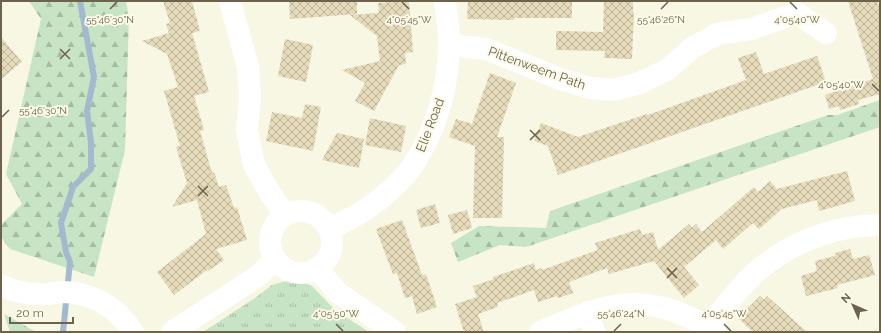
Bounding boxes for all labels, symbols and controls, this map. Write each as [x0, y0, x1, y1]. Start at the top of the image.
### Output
text: 55°46'30"N [86, 14, 134, 25]
text: 4°05'45"W [387, 14, 432, 25]
text: 55°46'26"N [637, 14, 685, 25]
text: 4°05'40"W [774, 14, 820, 25]
street label: Pittenweem Path [486, 43, 588, 93]
text: 4°05'40"W [818, 79, 864, 90]
street label: Elie Road [413, 96, 447, 154]
text: 55°46'30"N [19, 105, 67, 116]
north arrow [833, 285, 873, 325]
text: N [839, 291, 854, 306]
scale bar [10, 299, 73, 325]
text: 20 m [16, 306, 44, 320]
text: 4°05'50"W [313, 308, 360, 319]
text: 55°46'24"N [597, 308, 645, 319]
text: 4°05'45"W [702, 308, 747, 319]

